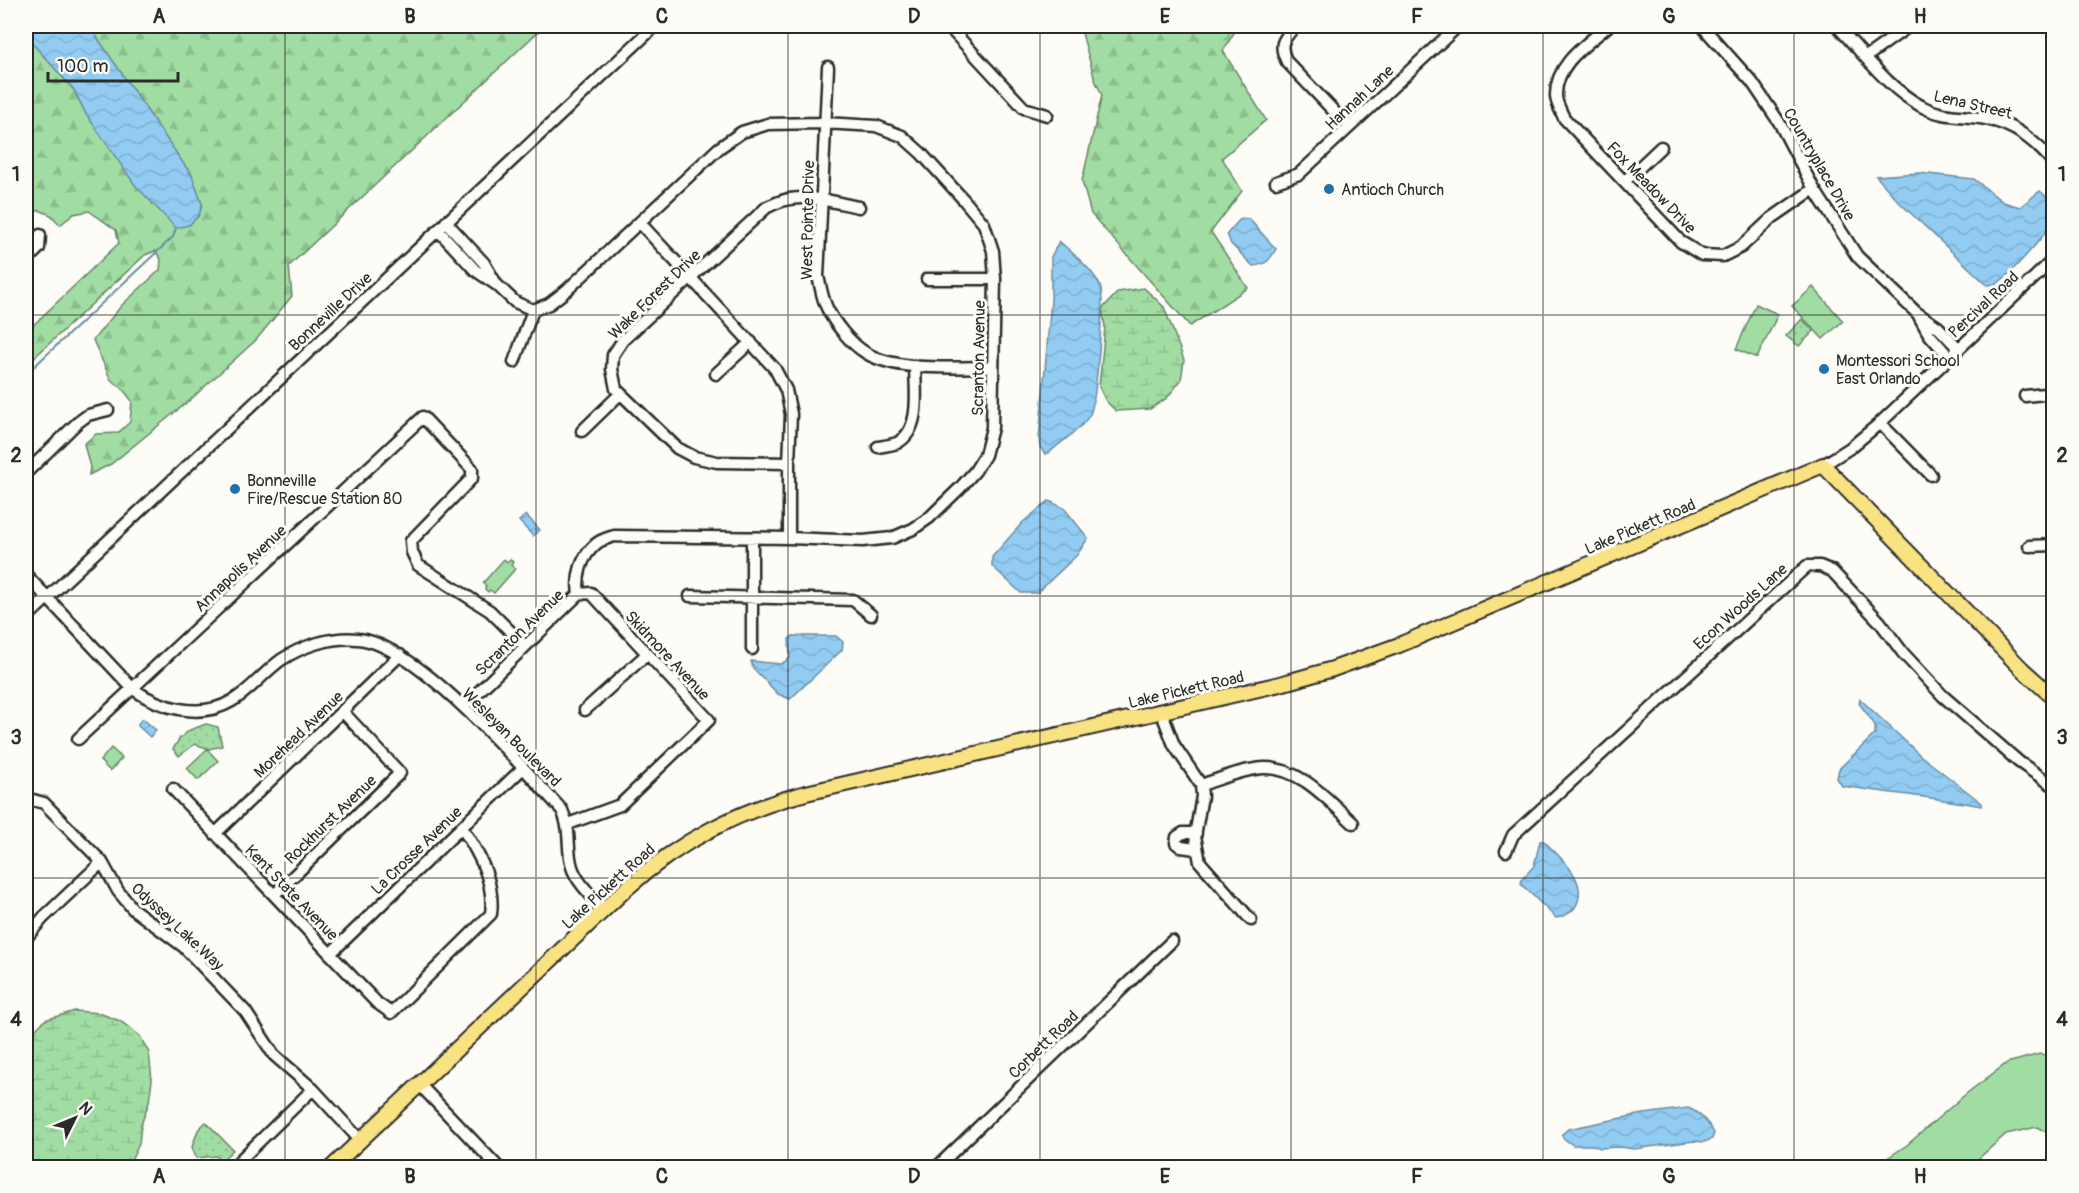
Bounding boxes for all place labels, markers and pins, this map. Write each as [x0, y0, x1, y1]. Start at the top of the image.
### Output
place label: Antioch Church [1341, 180, 1444, 200]
marker: Antioch Church [1322, 182, 1336, 196]
place label: Montessori School East Orlando [1836, 351, 1960, 389]
marker: Montessori School East Orlando [1817, 362, 1831, 376]
place label: Bonneville Fire/Rescue Station 80 [247, 471, 402, 509]
marker: Bonneville Fire/Rescue Station 80 [228, 482, 242, 496]

